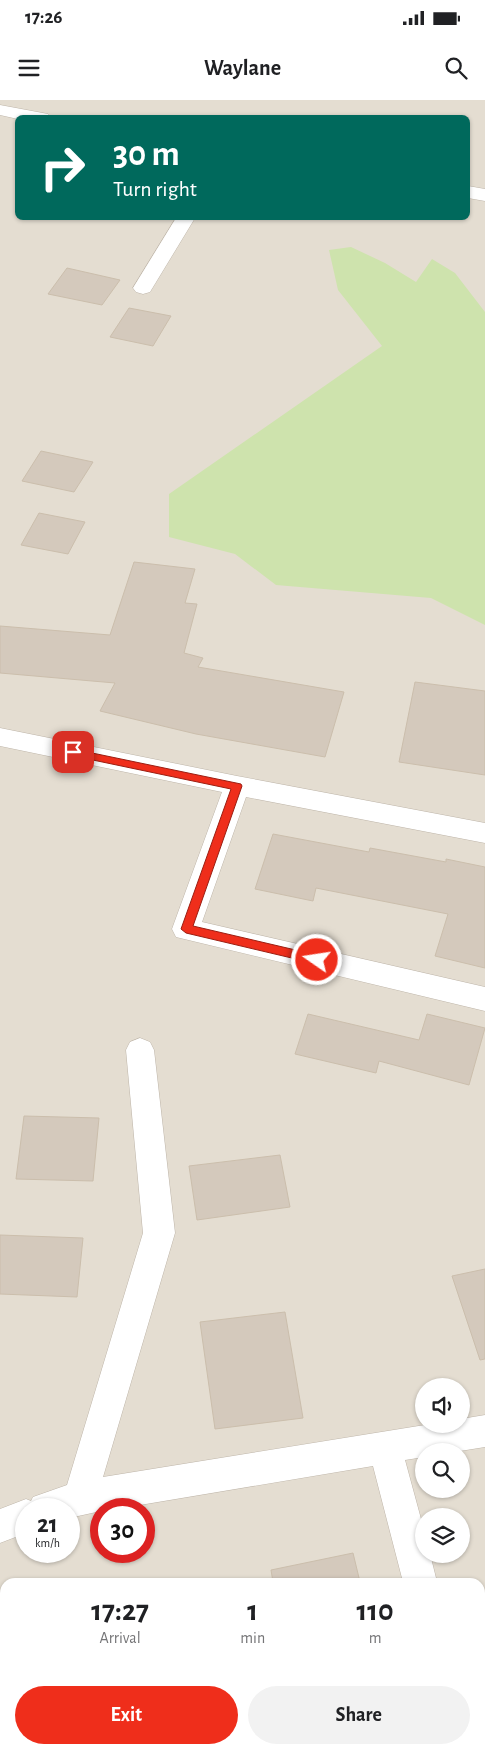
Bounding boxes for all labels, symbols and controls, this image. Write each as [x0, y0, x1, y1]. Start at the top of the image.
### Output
text: 17:26 [25, 8, 63, 27]
icon: menu [15, 54, 43, 82]
icon: search [442, 54, 470, 82]
text: Waylane [204, 57, 281, 79]
icon: right [30, 135, 95, 200]
text: 30 m [113, 137, 180, 172]
text: Turn right [113, 178, 197, 200]
pin [52, 731, 94, 773]
icon: arrive [59, 738, 87, 766]
position arrow [290, 933, 342, 985]
map controls [415, 1378, 470, 1563]
button: sound [415, 1378, 470, 1433]
button: search [415, 1443, 470, 1498]
speed limit sign: 30 [90, 1498, 155, 1563]
button: layers [415, 1508, 470, 1563]
text: 21 [37, 1512, 58, 1537]
text: km/h [35, 1537, 60, 1549]
text: 17:27 [91, 1596, 149, 1626]
text: 1 [247, 1596, 258, 1626]
text: 110 [356, 1596, 394, 1626]
text: Arrival [100, 1630, 141, 1646]
text: min [240, 1630, 265, 1646]
text: m [369, 1630, 381, 1646]
button: Exit [15, 1686, 238, 1744]
button: Share [248, 1686, 470, 1744]

